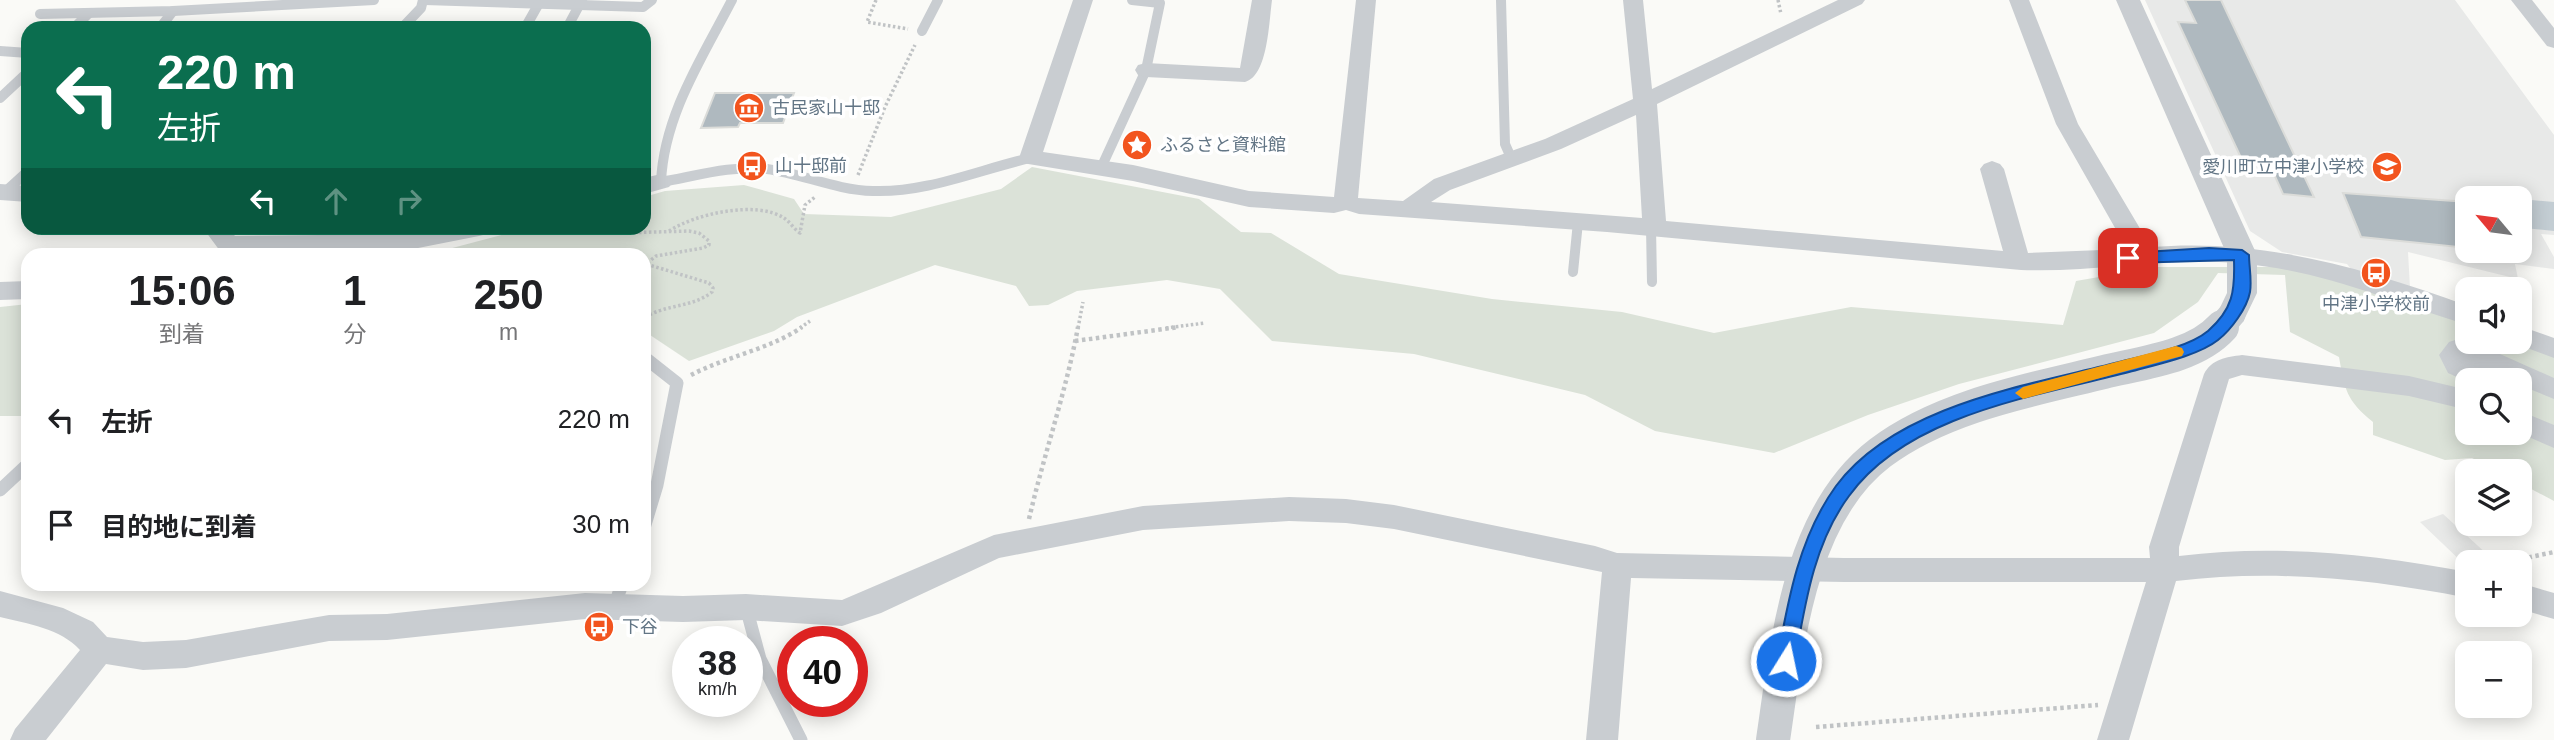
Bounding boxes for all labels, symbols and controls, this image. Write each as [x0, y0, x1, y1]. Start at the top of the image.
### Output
text: 220 m [157, 45, 296, 99]
icon: left [42, 49, 133, 140]
museum icon: 古民家山十邸 [732, 91, 766, 125]
place label: 古民家山十邸 [772, 98, 880, 118]
text: 左折 [157, 110, 221, 146]
place icon: ふるさと資料館 [1120, 128, 1154, 162]
place label: ふるさと資料館 [1160, 135, 1286, 155]
bus stop icon: 山十邸前 [735, 149, 769, 183]
school or university icon: 愛川町立中津小学校 [2370, 150, 2404, 184]
place label: 山十邸前 [775, 156, 847, 176]
place label: 愛川町立中津小学校 [2202, 157, 2364, 177]
icon: left [244, 182, 282, 220]
icon: ahead [317, 182, 355, 220]
icon: right [390, 182, 428, 220]
north arrow [2455, 186, 2532, 262]
map controls [2455, 186, 2532, 718]
pin [2098, 228, 2158, 288]
icon: arrive [2109, 239, 2147, 277]
bus stop icon: 中津小学校前 [2359, 256, 2393, 290]
text: 15:06 [128, 267, 236, 314]
text: 1 [343, 267, 366, 314]
text: 250 [474, 271, 544, 318]
button: sound [2455, 277, 2532, 354]
place label: 中津小学校前 [2322, 294, 2430, 314]
text: m [499, 319, 518, 345]
text: 到着 [159, 321, 205, 347]
text: 分 [343, 321, 366, 347]
button: search [2455, 368, 2532, 445]
icon: left [42, 401, 80, 439]
text: 220 m [558, 404, 630, 434]
text: 左折 [101, 407, 153, 437]
button: layers [2455, 459, 2532, 536]
icon: arrive [42, 506, 80, 544]
text: 30 m [572, 509, 630, 539]
text: 目的地に到着 [101, 512, 257, 542]
button: + [2455, 550, 2532, 627]
bus stop icon: 下谷 [582, 610, 616, 644]
place label: 下谷 [622, 617, 658, 637]
position arrow [1749, 624, 1823, 698]
speed limit sign: 40 [777, 626, 868, 717]
button: − [2455, 641, 2532, 718]
text: 38 [698, 643, 737, 682]
text: km/h [698, 679, 737, 699]

